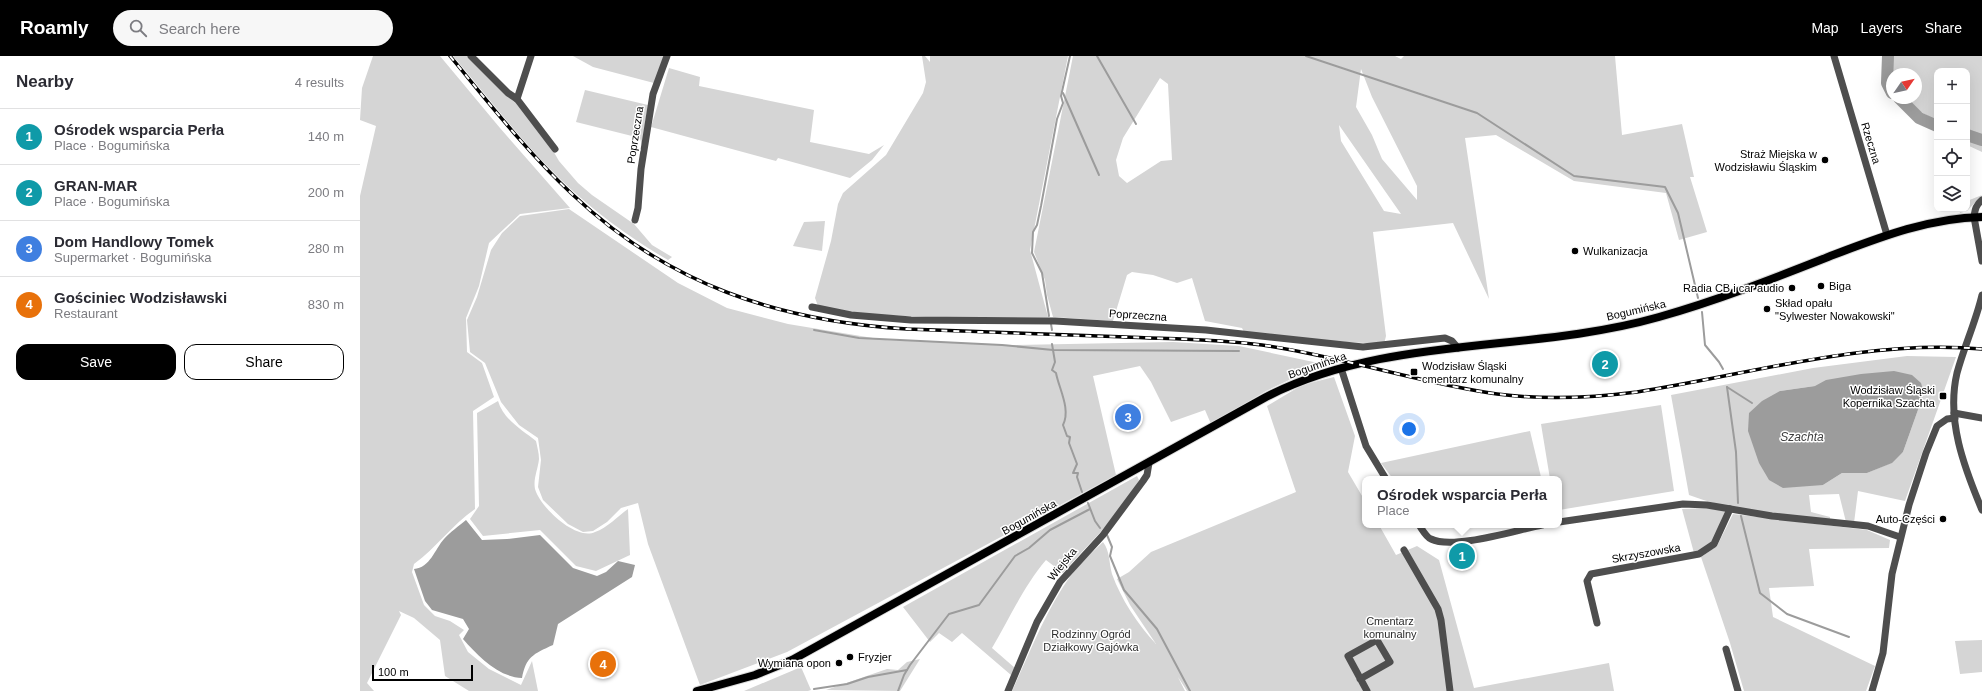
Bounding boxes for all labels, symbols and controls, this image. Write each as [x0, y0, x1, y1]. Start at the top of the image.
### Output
search box [113, 10, 393, 46]
text: Roamly [20, 17, 89, 38]
icon: search [127, 17, 149, 39]
text: Search here [159, 20, 240, 37]
text: Map [1811, 20, 1839, 36]
text: Layers [1861, 20, 1903, 36]
text: Share [1925, 20, 1962, 36]
north arrow [1886, 68, 1922, 104]
map controls [1934, 68, 1970, 212]
button: + [1934, 68, 1970, 104]
text: Nearby [16, 72, 74, 91]
text: 4 results [295, 75, 344, 90]
button: − [1934, 104, 1970, 140]
street label: Poprzeczna [625, 105, 646, 165]
text: Ośrodek wsparcia Perła [54, 121, 224, 138]
street label: Rzeczna [1859, 121, 1883, 166]
text: 1 [25, 129, 33, 144]
text: 140 m [308, 129, 344, 144]
text: Place · Bogumińska [54, 138, 170, 153]
button: locate [1934, 140, 1970, 176]
place label: Straż Miejska w Wodzisławiu Śląskim [1715, 148, 1817, 173]
marker: Straż Miejska w Wodzisławiu Śląskim [1820, 155, 1830, 165]
button: layers [1934, 176, 1970, 212]
text: GRAN-MAR [54, 177, 137, 194]
text: 2 [25, 185, 33, 200]
text: 200 m [308, 185, 344, 200]
text: Place · Bogumińska [54, 194, 170, 209]
text: Dom Handlowy Tomek [54, 233, 214, 250]
text: 3 [25, 241, 33, 256]
text: 280 m [308, 241, 344, 256]
place label: Wulkanizacja [1583, 245, 1648, 257]
marker: Wulkanizacja [1570, 246, 1580, 256]
text: Supermarket · Bogumińska [54, 250, 212, 265]
place label: Biga [1829, 280, 1852, 292]
marker: Biga [1816, 281, 1826, 291]
place label: Radia CB i car audio [1683, 282, 1784, 294]
marker: Radia CB i car audio [1787, 283, 1797, 293]
text: Gościniec Wodzisławski [54, 289, 227, 306]
text: 4 [25, 297, 33, 312]
text: 830 m [308, 297, 344, 312]
street label: Bogumińska [1605, 297, 1668, 323]
place label: Skład opału "Sylwester Nowakowski" [1775, 297, 1895, 322]
marker: Skład opału "Sylwester Nowakowski" [1762, 304, 1772, 314]
text: Restaurant [54, 306, 118, 321]
street label: Poprzeczna [1109, 307, 1168, 323]
button: Save [16, 344, 176, 380]
button: Share [184, 344, 344, 380]
street label: Bogumińska [1286, 349, 1348, 381]
pin: 2 [1592, 349, 1618, 379]
place label: Wodzisław Śląski cmentarz komunalny [1422, 360, 1524, 385]
marker: Wodzisław Śląski cmentarz komunalny [1409, 367, 1419, 377]
place label: Wodzisław Śląski Kopernika Szachta [1843, 384, 1936, 409]
marker: Wodzisław Śląski Kopernika Szachta [1938, 391, 1948, 401]
pin: 3 [1115, 402, 1141, 432]
your location [1399, 419, 1419, 439]
water label: Szachta [1780, 430, 1824, 444]
popup [1362, 476, 1562, 528]
text: Ośrodek wsparcia Perła [1377, 486, 1547, 503]
street label: Bogumińska [1000, 497, 1059, 537]
text: Place [1377, 503, 1409, 518]
place label: Auto-Części [1876, 513, 1935, 525]
marker: Auto-Części [1938, 514, 1948, 524]
pin: 1 [1449, 541, 1475, 571]
street label: Skrzyszowska [1611, 541, 1682, 565]
street label: Wiejska [1045, 545, 1079, 583]
park label: Cmentarz komunalny [1363, 615, 1417, 640]
park label: Rodzinny Ogród Działkowy Gajówka [1043, 628, 1140, 653]
pin: 4 [590, 649, 616, 679]
place label: Fryzjer [858, 651, 892, 663]
marker: Fryzjer [845, 652, 855, 662]
place label: Wymiana opon [758, 657, 831, 669]
marker: Wymiana opon [834, 658, 844, 668]
scale bar [372, 663, 473, 682]
text: 100 m [378, 666, 409, 678]

